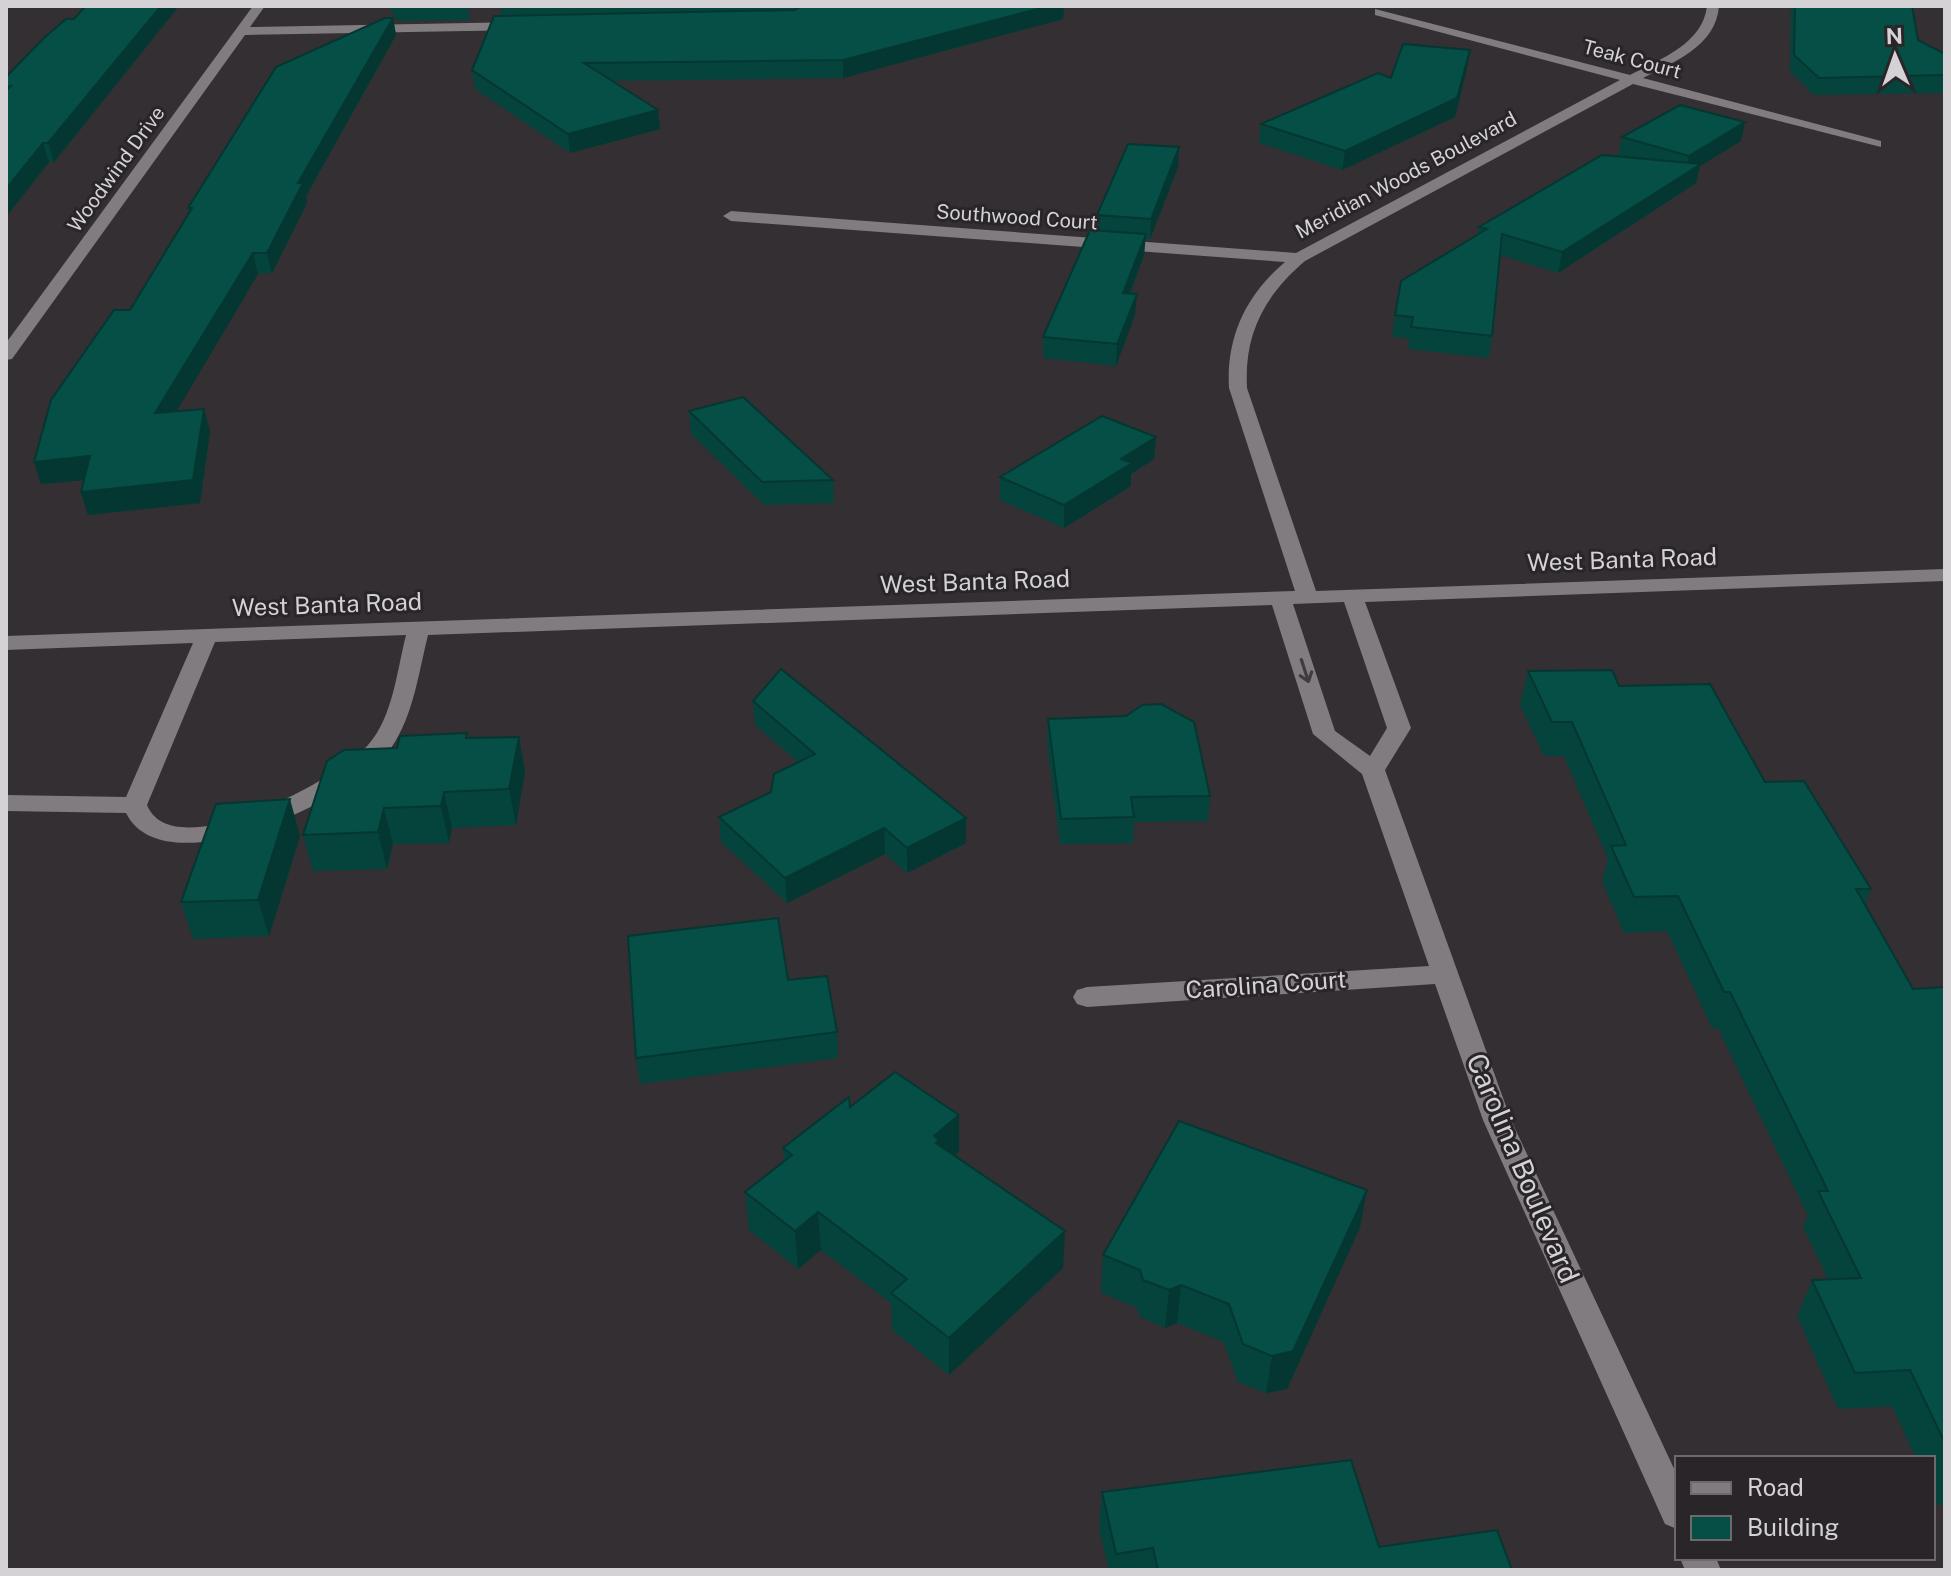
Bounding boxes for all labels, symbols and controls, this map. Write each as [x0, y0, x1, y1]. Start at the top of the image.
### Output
north arrow [1855, 16, 1935, 96]
text: N [1885, 23, 1903, 49]
street label: Teak Court [1580, 34, 1684, 84]
street label: Woodwind Drive [62, 101, 170, 237]
street label: Meridian Woods Boulevard [1291, 106, 1521, 244]
street label: Southwood Court [935, 199, 1099, 235]
street label: West Banta Road [1526, 542, 1718, 576]
street label: West Banta Road [879, 564, 1071, 598]
street label: West Banta Road [231, 587, 423, 621]
one-way arrow [1298, 658, 1313, 683]
street label: Carolina Court [1185, 964, 1347, 1004]
street label: Carolina Boulevard [1460, 1048, 1587, 1288]
legend [1675, 1456, 1935, 1560]
text: Road [1747, 1473, 1804, 1501]
text: Building [1747, 1513, 1839, 1541]

